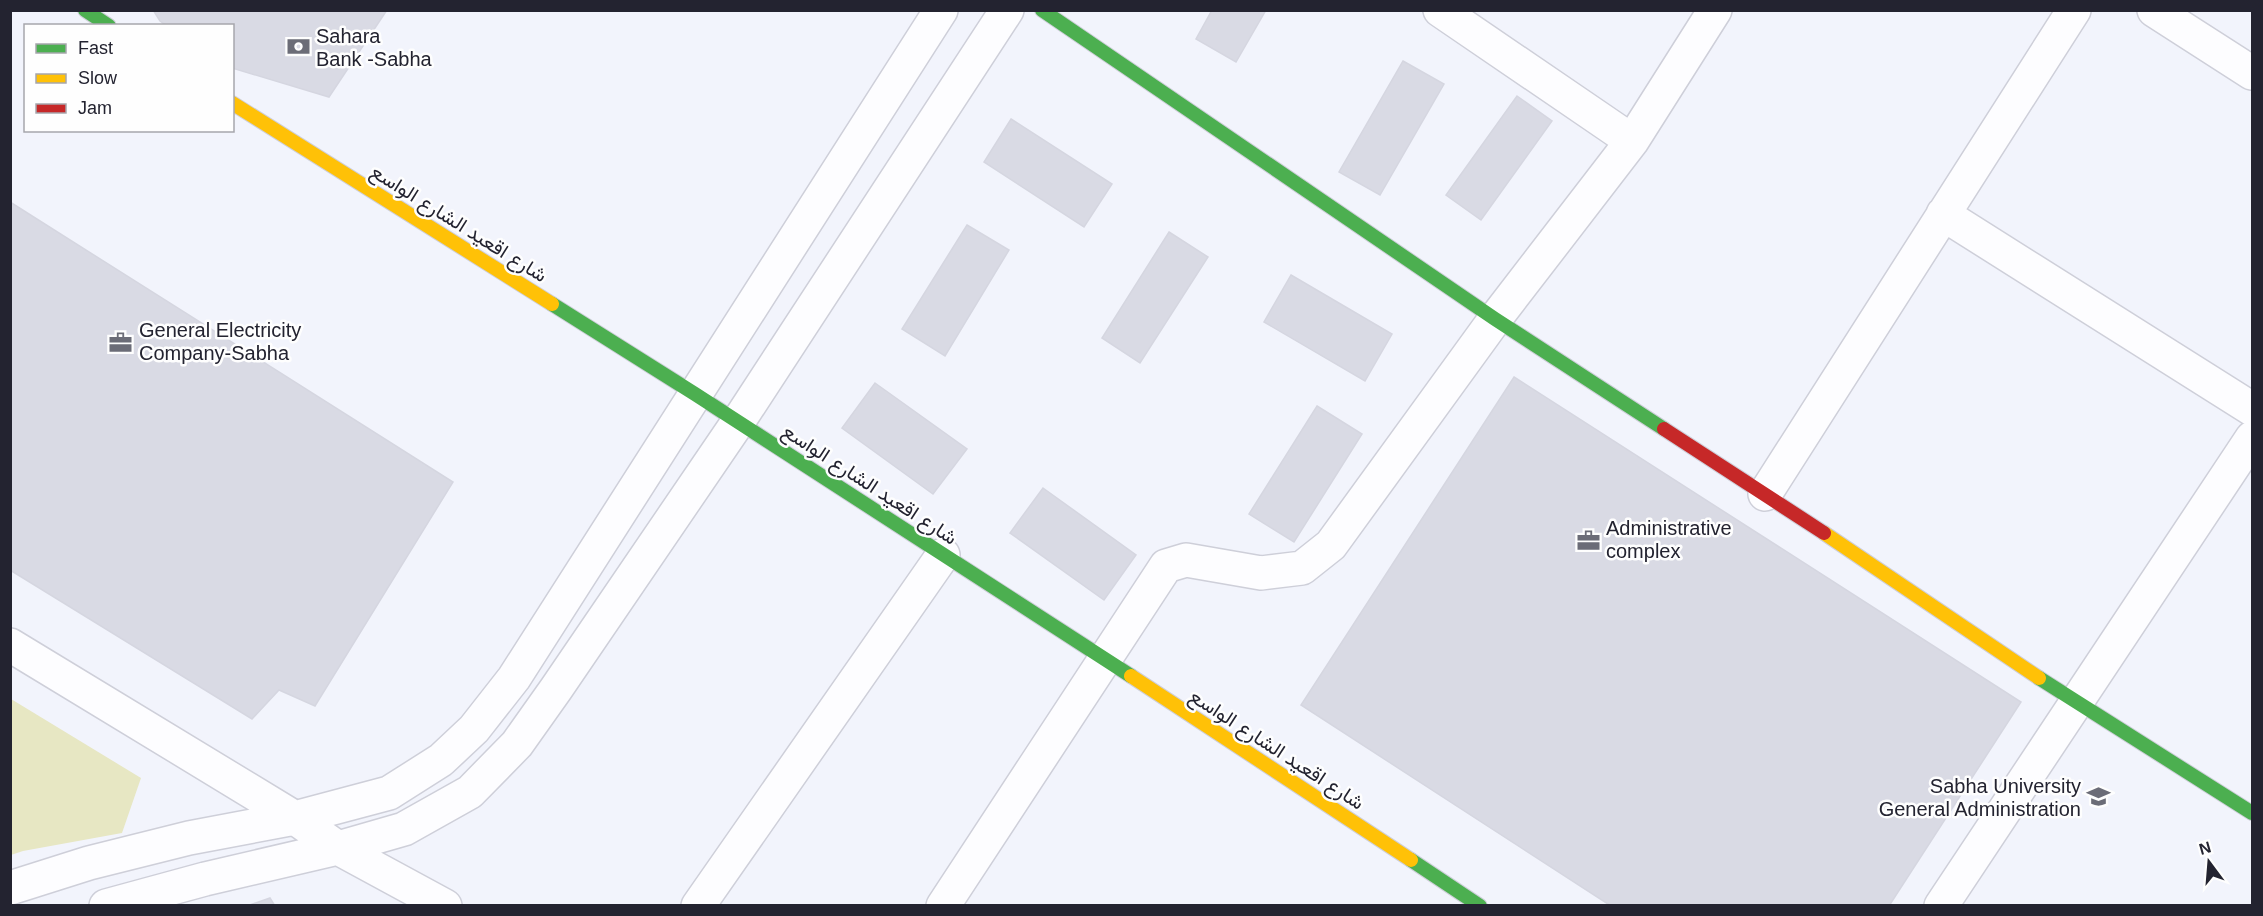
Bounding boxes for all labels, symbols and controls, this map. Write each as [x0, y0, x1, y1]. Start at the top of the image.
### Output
legend [24, 24, 234, 132]
place label: Sahara Bank -Sabha [316, 25, 433, 70]
bank icon: Sahara Bank -Sabha [285, 34, 311, 60]
text: Fast [78, 38, 113, 58]
text: Slow [78, 68, 118, 88]
text: Jam [78, 98, 112, 118]
street label: شارع اقعيد الشارع الواسع [365, 160, 551, 289]
place label: General Electricity Company-Sabha [139, 319, 301, 364]
office icon: General Electricity Company-Sabha [108, 329, 134, 355]
street label: شارع اقعيد الشارع الواسع [777, 419, 961, 551]
place label: Administrative complex [1606, 517, 1732, 562]
office icon: Administrative complex [1575, 527, 1601, 553]
street label: شارع اقعيد الشارع الواسع [1184, 684, 1368, 816]
place label: Sabha University General Administration [1879, 775, 2081, 820]
school or university icon: Sabha University General Administration [2086, 784, 2112, 810]
north arrow [2179, 832, 2239, 892]
text: N [2197, 838, 2213, 858]

